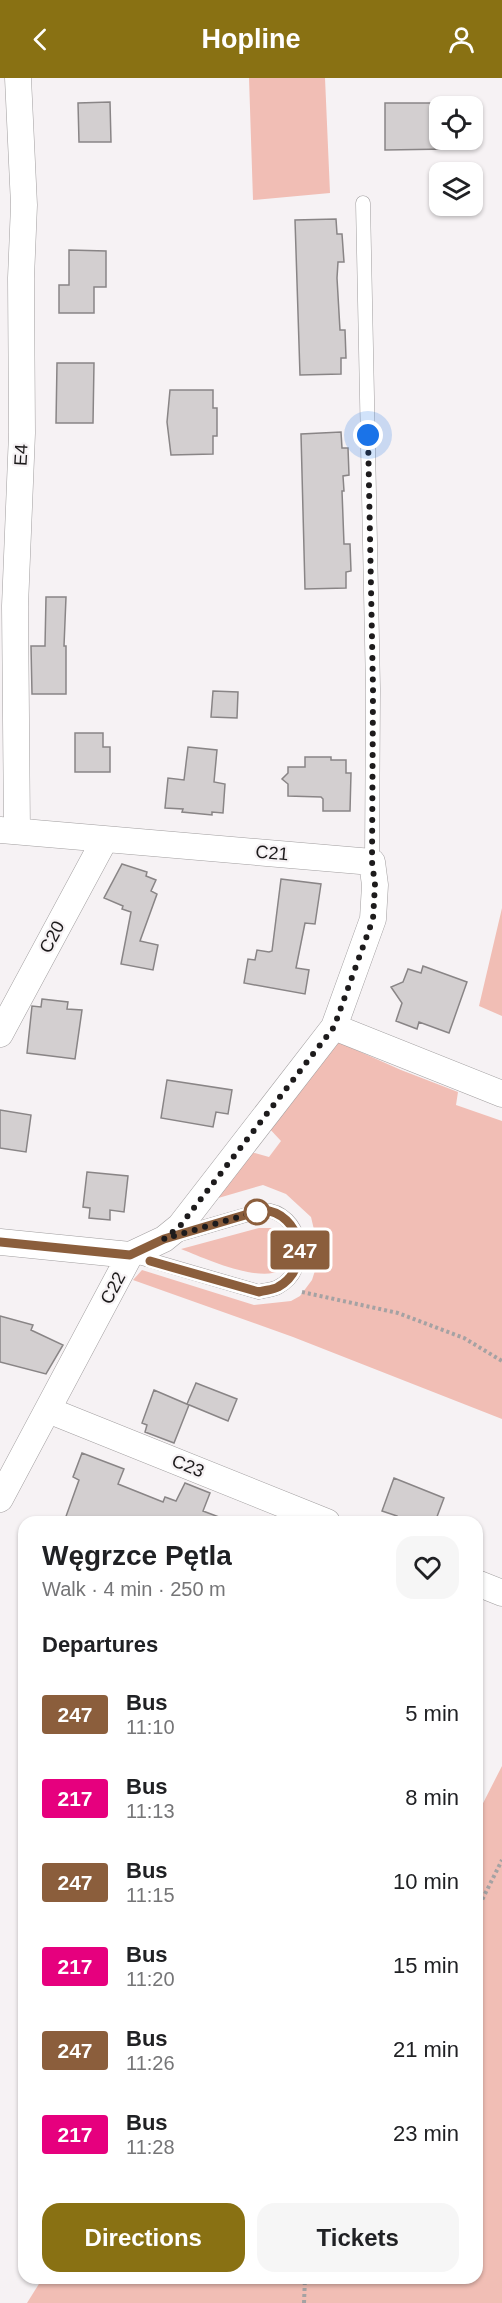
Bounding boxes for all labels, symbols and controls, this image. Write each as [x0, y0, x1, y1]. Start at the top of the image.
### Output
icon: back [24, 23, 57, 56]
icon: person [445, 23, 478, 56]
text: Hopline [202, 24, 301, 54]
map controls [429, 96, 483, 216]
button: locate [429, 96, 483, 150]
button: layers [429, 162, 483, 216]
your location [353, 420, 383, 450]
street label: E4 [10, 443, 32, 467]
street label: C21 [255, 842, 289, 864]
street label: C20 [35, 918, 69, 956]
unlabelled marker [244, 1199, 270, 1225]
line badge: 247 [266, 1230, 334, 1270]
text: 247 [282, 1239, 318, 1262]
street label: C22 [96, 1269, 130, 1307]
street label: C23 [169, 1451, 207, 1481]
button: heart [396, 1536, 459, 1599]
text: Węgrzce Pętla [42, 1540, 232, 1571]
text: Walk · 4 min · 250 m [42, 1578, 226, 1600]
text: Departures [42, 1632, 158, 1657]
text: Bus [126, 1690, 168, 1715]
text: 5 min [405, 1701, 459, 1726]
text: 247 [57, 1703, 93, 1726]
text: 11:10 [126, 1716, 175, 1738]
text: Bus [126, 1774, 168, 1799]
text: 8 min [405, 1785, 459, 1810]
text: 217 [57, 1787, 93, 1810]
text: 11:13 [126, 1800, 175, 1822]
text: Bus [126, 1858, 168, 1883]
text: 10 min [393, 1869, 459, 1894]
text: 247 [57, 1871, 93, 1894]
text: 11:15 [126, 1884, 175, 1906]
text: Bus [126, 1942, 168, 1967]
text: 15 min [393, 1953, 459, 1978]
text: 217 [57, 1955, 93, 1978]
text: 11:20 [126, 1968, 175, 1990]
text: Bus [126, 2026, 168, 2051]
text: 21 min [393, 2037, 459, 2062]
text: 247 [57, 2039, 93, 2062]
text: 11:26 [126, 2052, 175, 2074]
text: Bus [126, 2110, 168, 2135]
text: 23 min [393, 2121, 459, 2146]
text: 217 [57, 2123, 93, 2146]
text: 11:28 [126, 2136, 175, 2158]
button: Directions [42, 2203, 245, 2272]
button: Tickets [257, 2203, 459, 2272]

